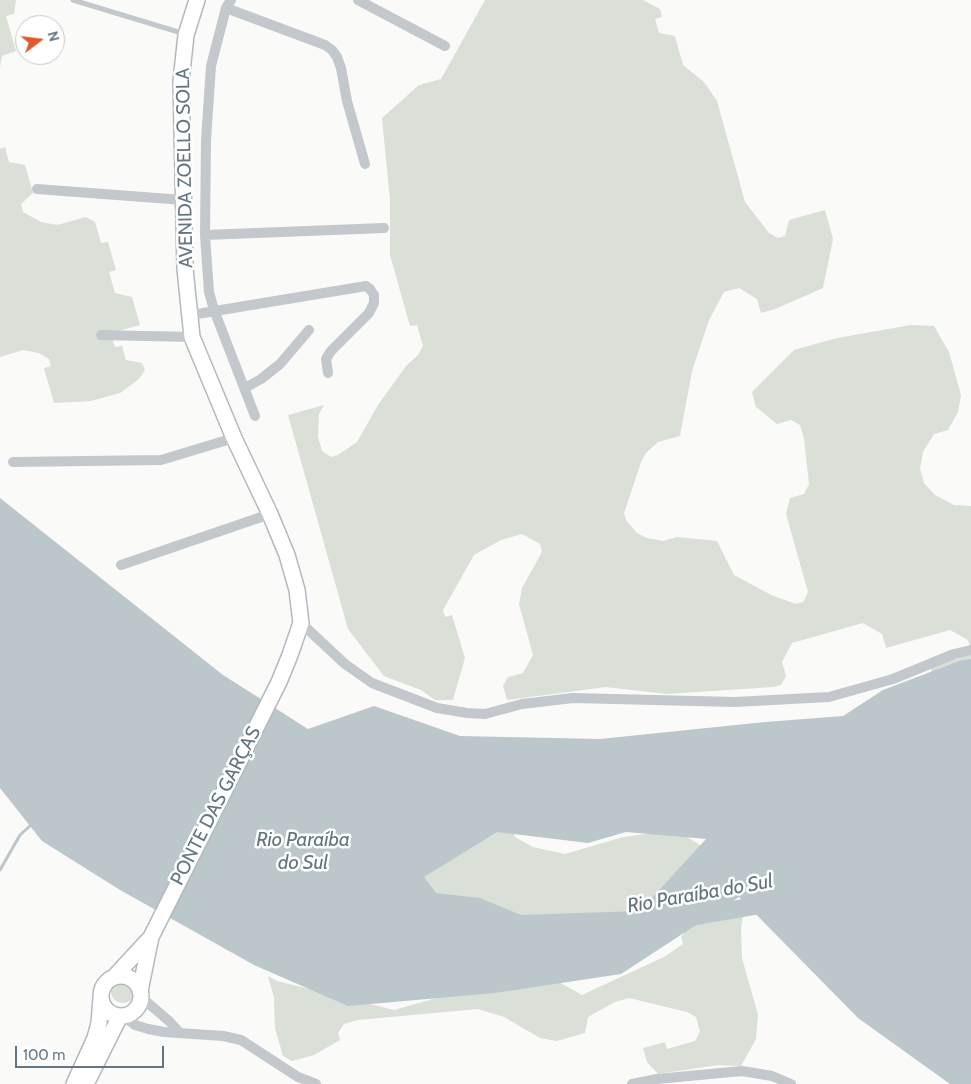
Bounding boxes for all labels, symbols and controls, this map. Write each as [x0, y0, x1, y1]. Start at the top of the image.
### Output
north arrow [15, 15, 65, 65]
text: N [44, 29, 63, 43]
street label: AVENIDA ZOELLO SOLA [172, 68, 198, 268]
street label: PONTE DAS GARÇAS [166, 723, 266, 889]
water label: Rio Paraíba do Sul [256, 828, 350, 875]
water label: Rio Paraíba do Sul [625, 869, 775, 919]
scale bar [18, 1036, 166, 1068]
text: 100 m [23, 1046, 65, 1064]

